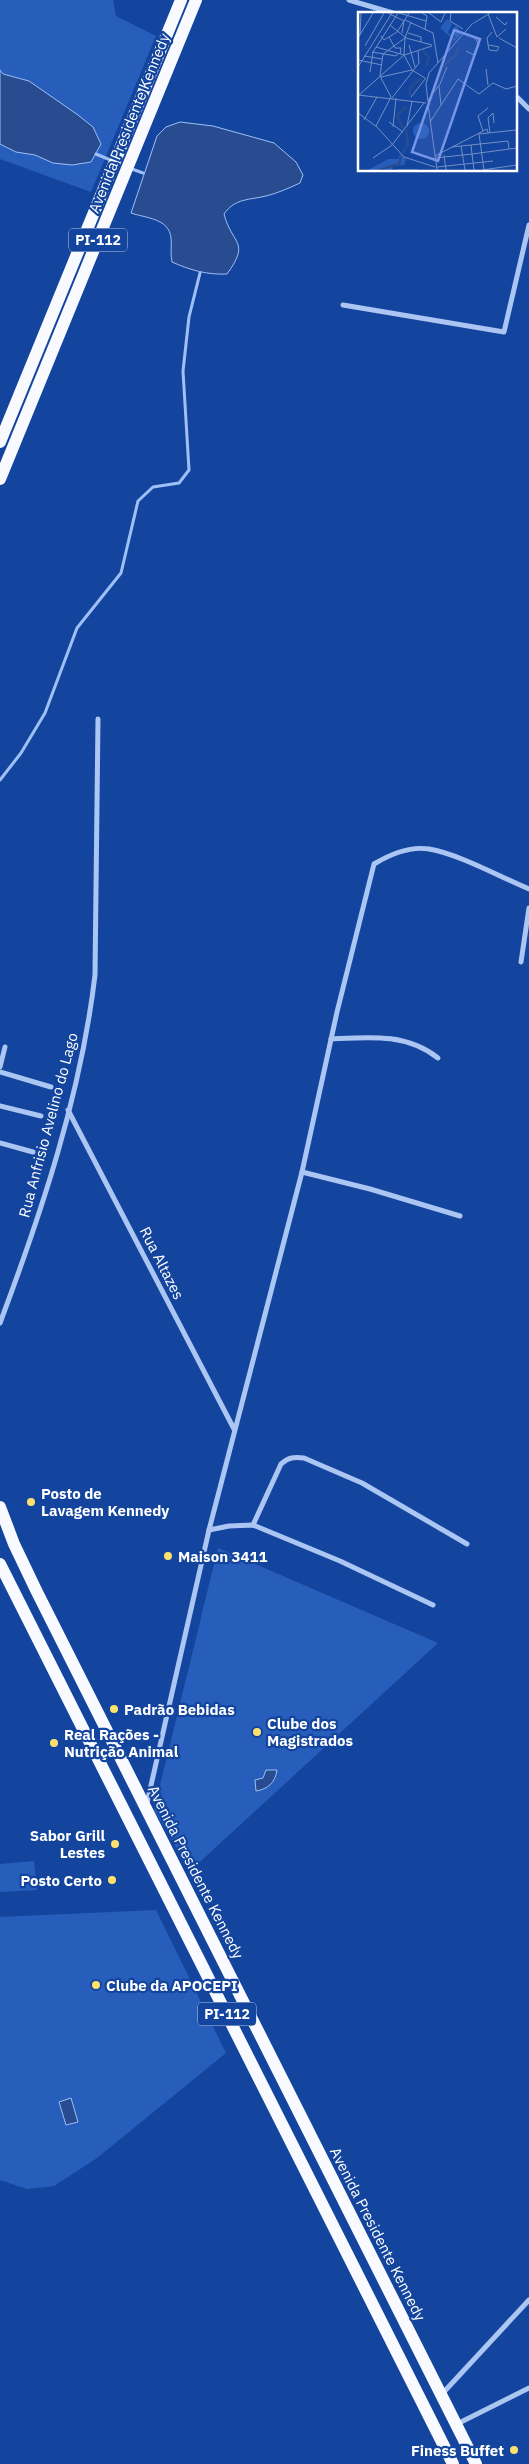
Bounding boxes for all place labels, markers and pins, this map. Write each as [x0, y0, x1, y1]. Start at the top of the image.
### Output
place label: Posto de Lavagem Kennedy [41, 1484, 169, 1520]
marker: Posto de Lavagem Kennedy [25, 1496, 37, 1508]
place label: Maison 3411 [178, 1547, 268, 1566]
marker: Maison 3411 [162, 1550, 174, 1562]
place label: Padrão Bebidas [124, 1700, 235, 1719]
marker: Padrão Bebidas [108, 1703, 120, 1715]
place label: Clube dos Magistrados [267, 1714, 354, 1750]
place label: Real Rações - Nutrição Animal [64, 1725, 179, 1761]
marker: Clube dos Magistrados [251, 1726, 263, 1738]
marker: Real Rações - Nutrição Animal [48, 1737, 60, 1749]
place label: Sabor Grill Lestes [30, 1826, 105, 1862]
marker: Sabor Grill Lestes [109, 1838, 121, 1850]
place label: Posto Certo [20, 1871, 102, 1890]
marker: Posto Certo [106, 1874, 118, 1886]
place label: Clube da APOCEPI [106, 1976, 238, 1995]
marker: Clube da APOCEPI [90, 1979, 102, 1991]
place label: Finess Buffet [411, 2441, 504, 2460]
marker: Finess Buffet [508, 2444, 520, 2456]

